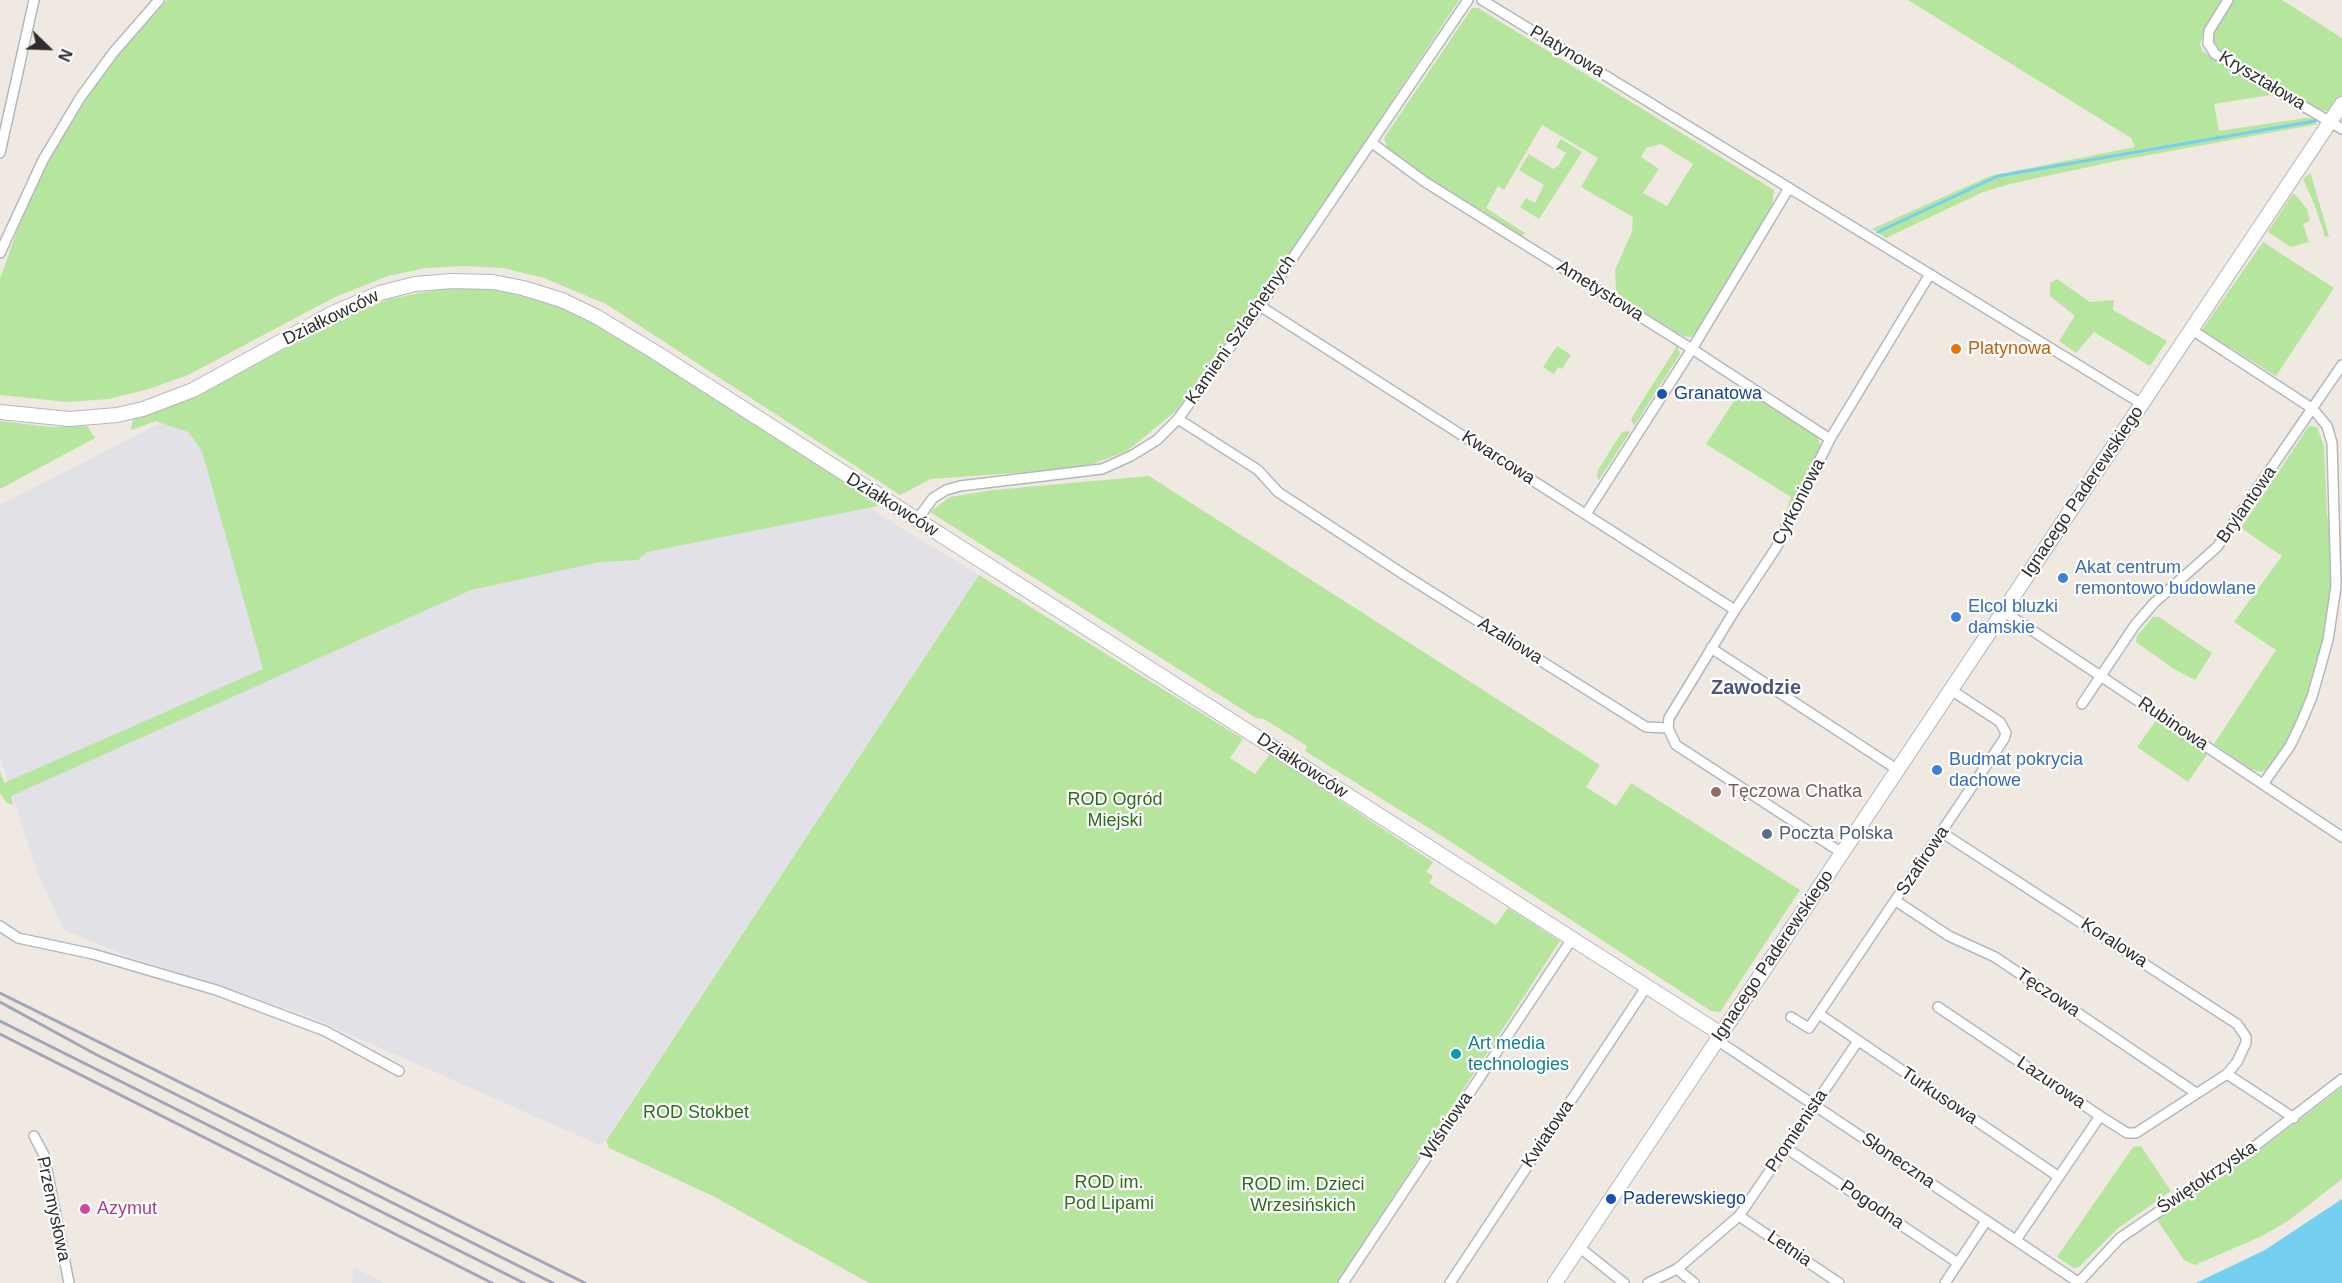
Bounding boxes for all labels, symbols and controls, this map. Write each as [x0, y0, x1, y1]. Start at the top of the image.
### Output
north arrow [18, 18, 78, 78]
street label: Platynowa [1526, 21, 1608, 83]
text: N [55, 47, 75, 64]
street label: Kryształowa [2215, 47, 2309, 115]
street label: Kamieni Szlachetnych [1181, 251, 1301, 409]
street label: Ametystowa [1553, 256, 1647, 326]
street label: Działkowców [280, 285, 382, 351]
place label: Platynowa [1968, 338, 2051, 360]
marker: Platynowa [1949, 342, 1963, 356]
place label: Granatowa [1674, 383, 1762, 405]
marker: Granatowa [1655, 387, 1669, 401]
street label: Ignacego Paderewskiego [2018, 402, 2148, 582]
street label: Kwarcowa [1457, 426, 1539, 490]
street label: Cyrkoniowa [1768, 455, 1830, 549]
street label: Brylantowa [2213, 462, 2281, 548]
street label: Działkowców [842, 468, 942, 542]
place label: Akat centrum remontowo budowlane [2075, 557, 2256, 600]
marker: Akat centrum remontowo budowlane [2056, 571, 2070, 585]
place label: Elcol bluzki damskie [1968, 596, 2058, 638]
marker: Elcol bluzki damskie [1949, 610, 1963, 624]
street label: Azaliowa [1474, 613, 1546, 669]
district label: Zawodzie [1711, 676, 1801, 700]
street label: Rubinowa [2134, 693, 2212, 755]
street label: Działkowców [1252, 729, 1352, 803]
place label: Budmat pokrycia dachowe [1949, 749, 2083, 792]
marker: Budmat pokrycia dachowe [1930, 763, 1944, 777]
place label: Tęczowa Chatka [1728, 781, 1862, 803]
marker: Tęczowa Chatka [1709, 785, 1723, 799]
park label: ROD Ogród Miejski [1067, 789, 1163, 832]
street label: Szafirowa [1892, 822, 1954, 900]
place label: Poczta Polska [1779, 823, 1893, 845]
marker: Poczta Polska [1760, 827, 1774, 841]
street label: Ignacego Paderewskiego [1708, 866, 1838, 1046]
street label: Koralowa [2077, 914, 2151, 972]
street label: Tęczowa [2012, 964, 2084, 1022]
place label: Art media technologies [1468, 1033, 1569, 1076]
marker: Art media technologies [1449, 1047, 1463, 1061]
street label: Lazurowa [2013, 1052, 2089, 1114]
street label: Turkusowa [1897, 1063, 1981, 1129]
street label: Promienista [1761, 1086, 1833, 1176]
street label: Wiśniowa [1417, 1088, 1477, 1164]
street label: Kwiatowa [1518, 1096, 1578, 1172]
park label: ROD Stokbet [643, 1102, 749, 1124]
street label: Słoneczna [1857, 1129, 1939, 1193]
street label: Świętokrzyska [2153, 1137, 2261, 1219]
street label: Przemysłowa [31, 1154, 75, 1264]
park label: ROD im. Pod Lipami [1064, 1172, 1154, 1214]
park label: ROD im. Dzieci Wrzesińskich [1241, 1174, 1365, 1216]
street label: Pogodna [1836, 1176, 1908, 1234]
place label: Paderewskiego [1623, 1188, 1746, 1210]
marker: Paderewskiego [1604, 1192, 1618, 1206]
place label: Azymut [97, 1198, 157, 1220]
marker: Azymut [78, 1202, 92, 1216]
street label: Letnia [1763, 1226, 1815, 1272]

